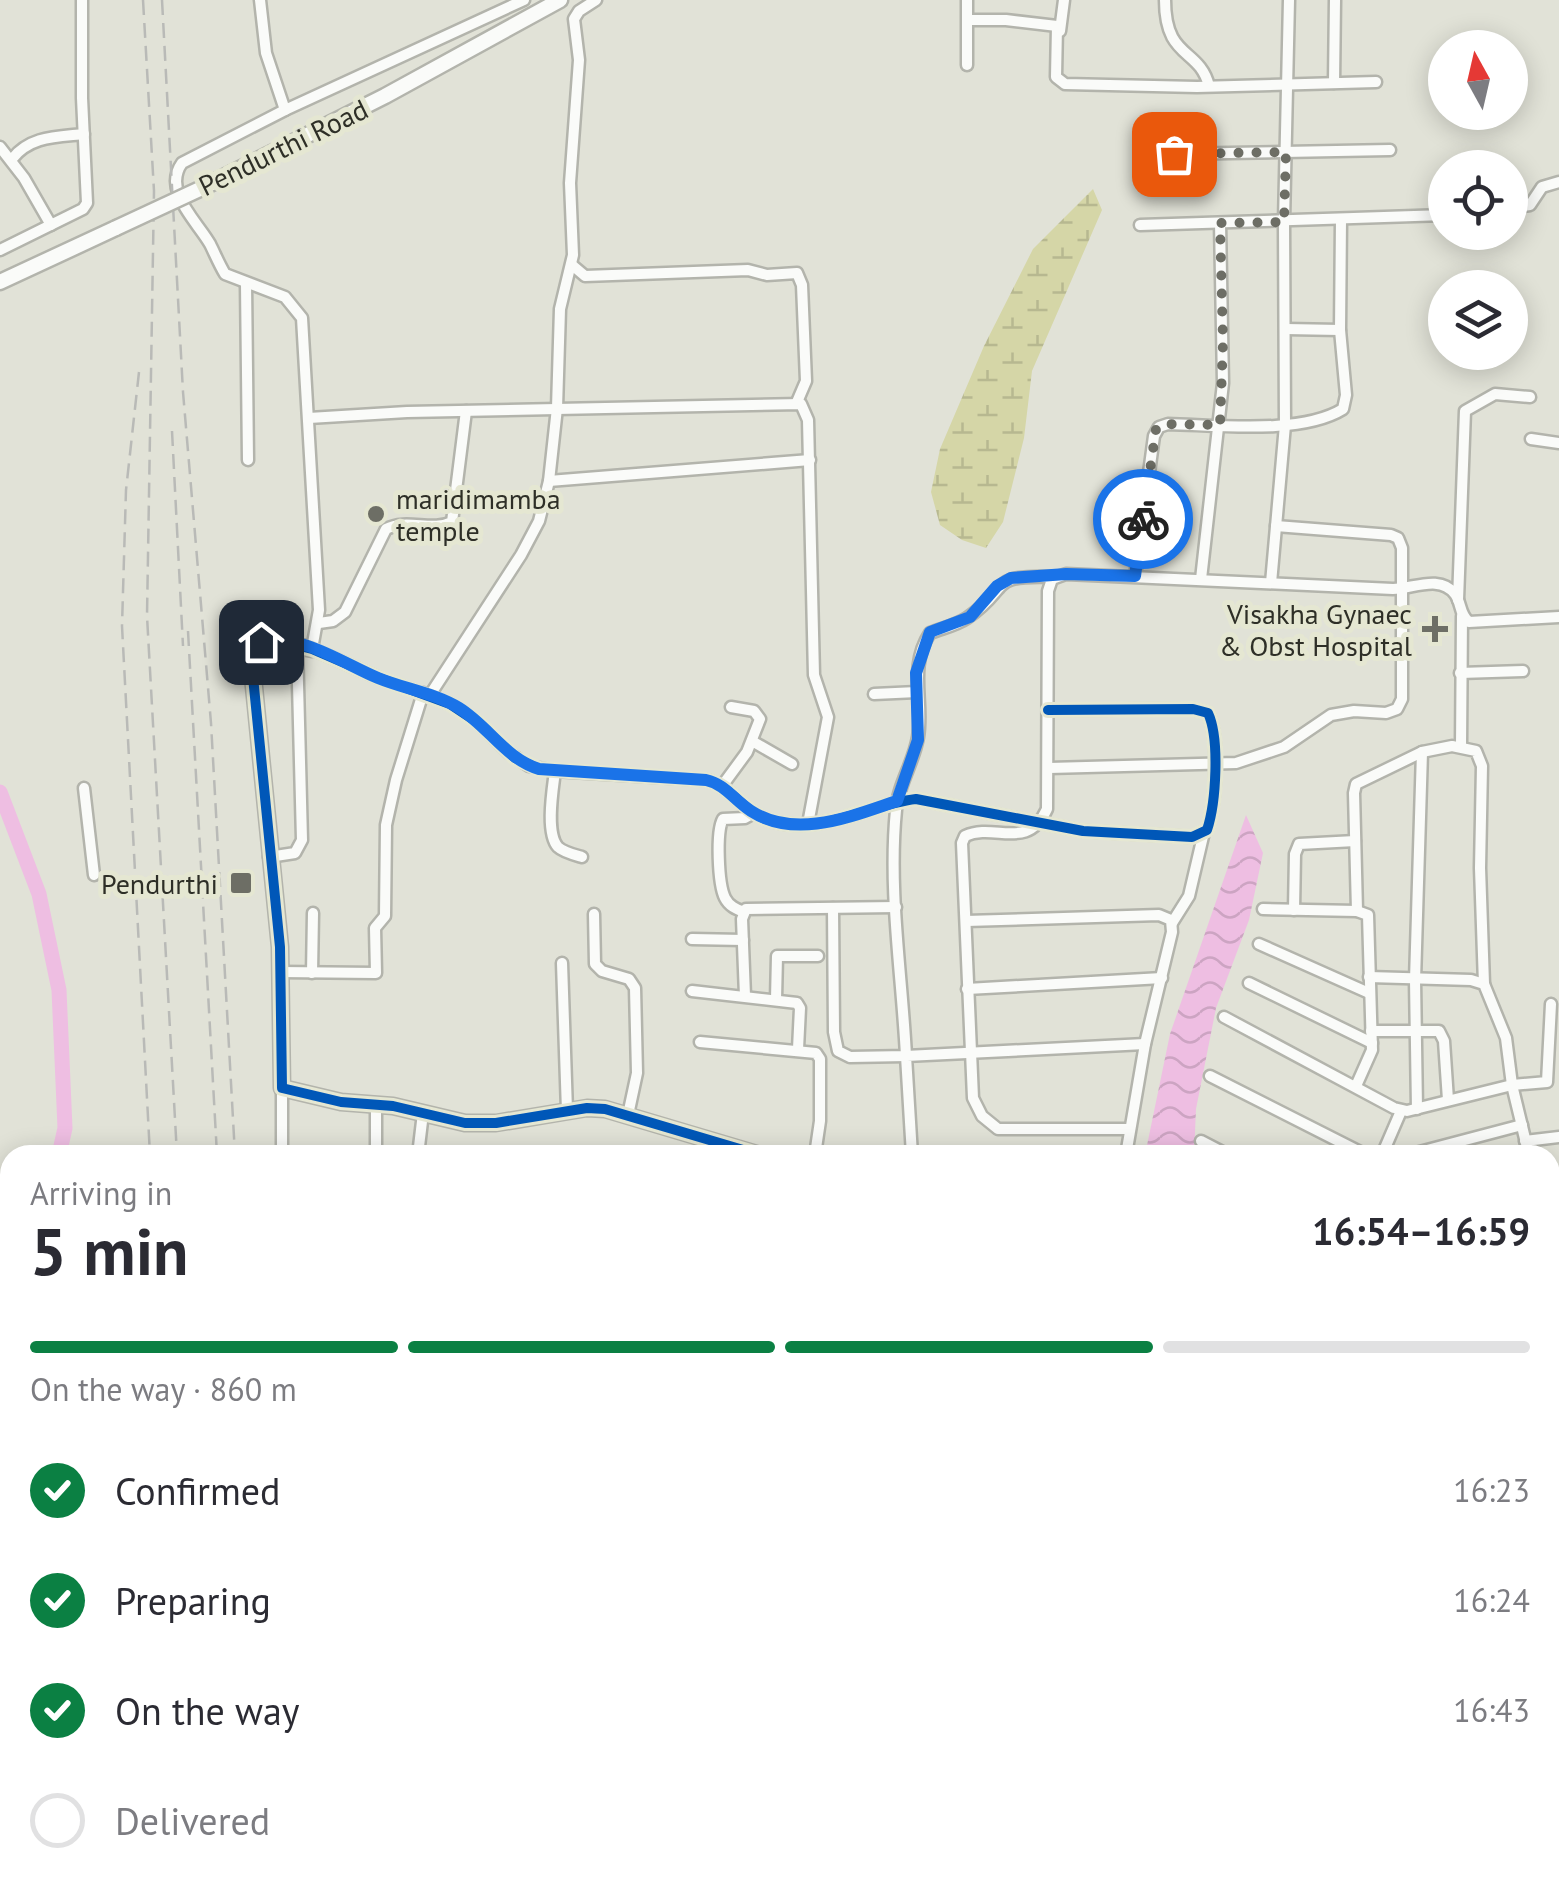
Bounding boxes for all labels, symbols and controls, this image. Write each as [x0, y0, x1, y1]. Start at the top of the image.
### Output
north arrow [1428, 30, 1528, 130]
map controls [1428, 30, 1528, 370]
street label: Pendurthi Road [192, 90, 374, 204]
pin [1132, 112, 1217, 197]
icon: bag [1147, 127, 1202, 182]
button: locate [1428, 150, 1528, 250]
button: layers [1428, 270, 1528, 370]
courier [1093, 469, 1193, 569]
place label: maridimamba temple [396, 480, 561, 549]
icon: bike [1116, 492, 1171, 547]
marker: maridimamba temple [365, 503, 387, 525]
place label: Visakha Gynaec & Obst Hospital [1219, 595, 1412, 664]
pin [219, 600, 304, 685]
icon: home [234, 615, 289, 670]
marker: Visakha Gynaec & Obst Hospital [1422, 616, 1448, 642]
place label: Pendurthi [101, 865, 218, 902]
marker: Pendurthi [228, 870, 254, 896]
text: Arriving in [30, 1172, 172, 1214]
text: 16:54–16:59 [1312, 1206, 1530, 1255]
text: 5 min [30, 1209, 189, 1293]
text: On the way · 860 m [30, 1368, 297, 1410]
icon: check [30, 1463, 85, 1518]
text: Confirmed [115, 1466, 281, 1515]
text: 16:23 [1453, 1469, 1530, 1511]
icon: check [30, 1573, 85, 1628]
text: Preparing [115, 1576, 271, 1625]
text: 16:24 [1453, 1579, 1530, 1621]
icon: check [30, 1683, 85, 1738]
text: On the way [115, 1686, 300, 1735]
text: 16:43 [1453, 1689, 1530, 1731]
text: Delivered [115, 1796, 270, 1845]

